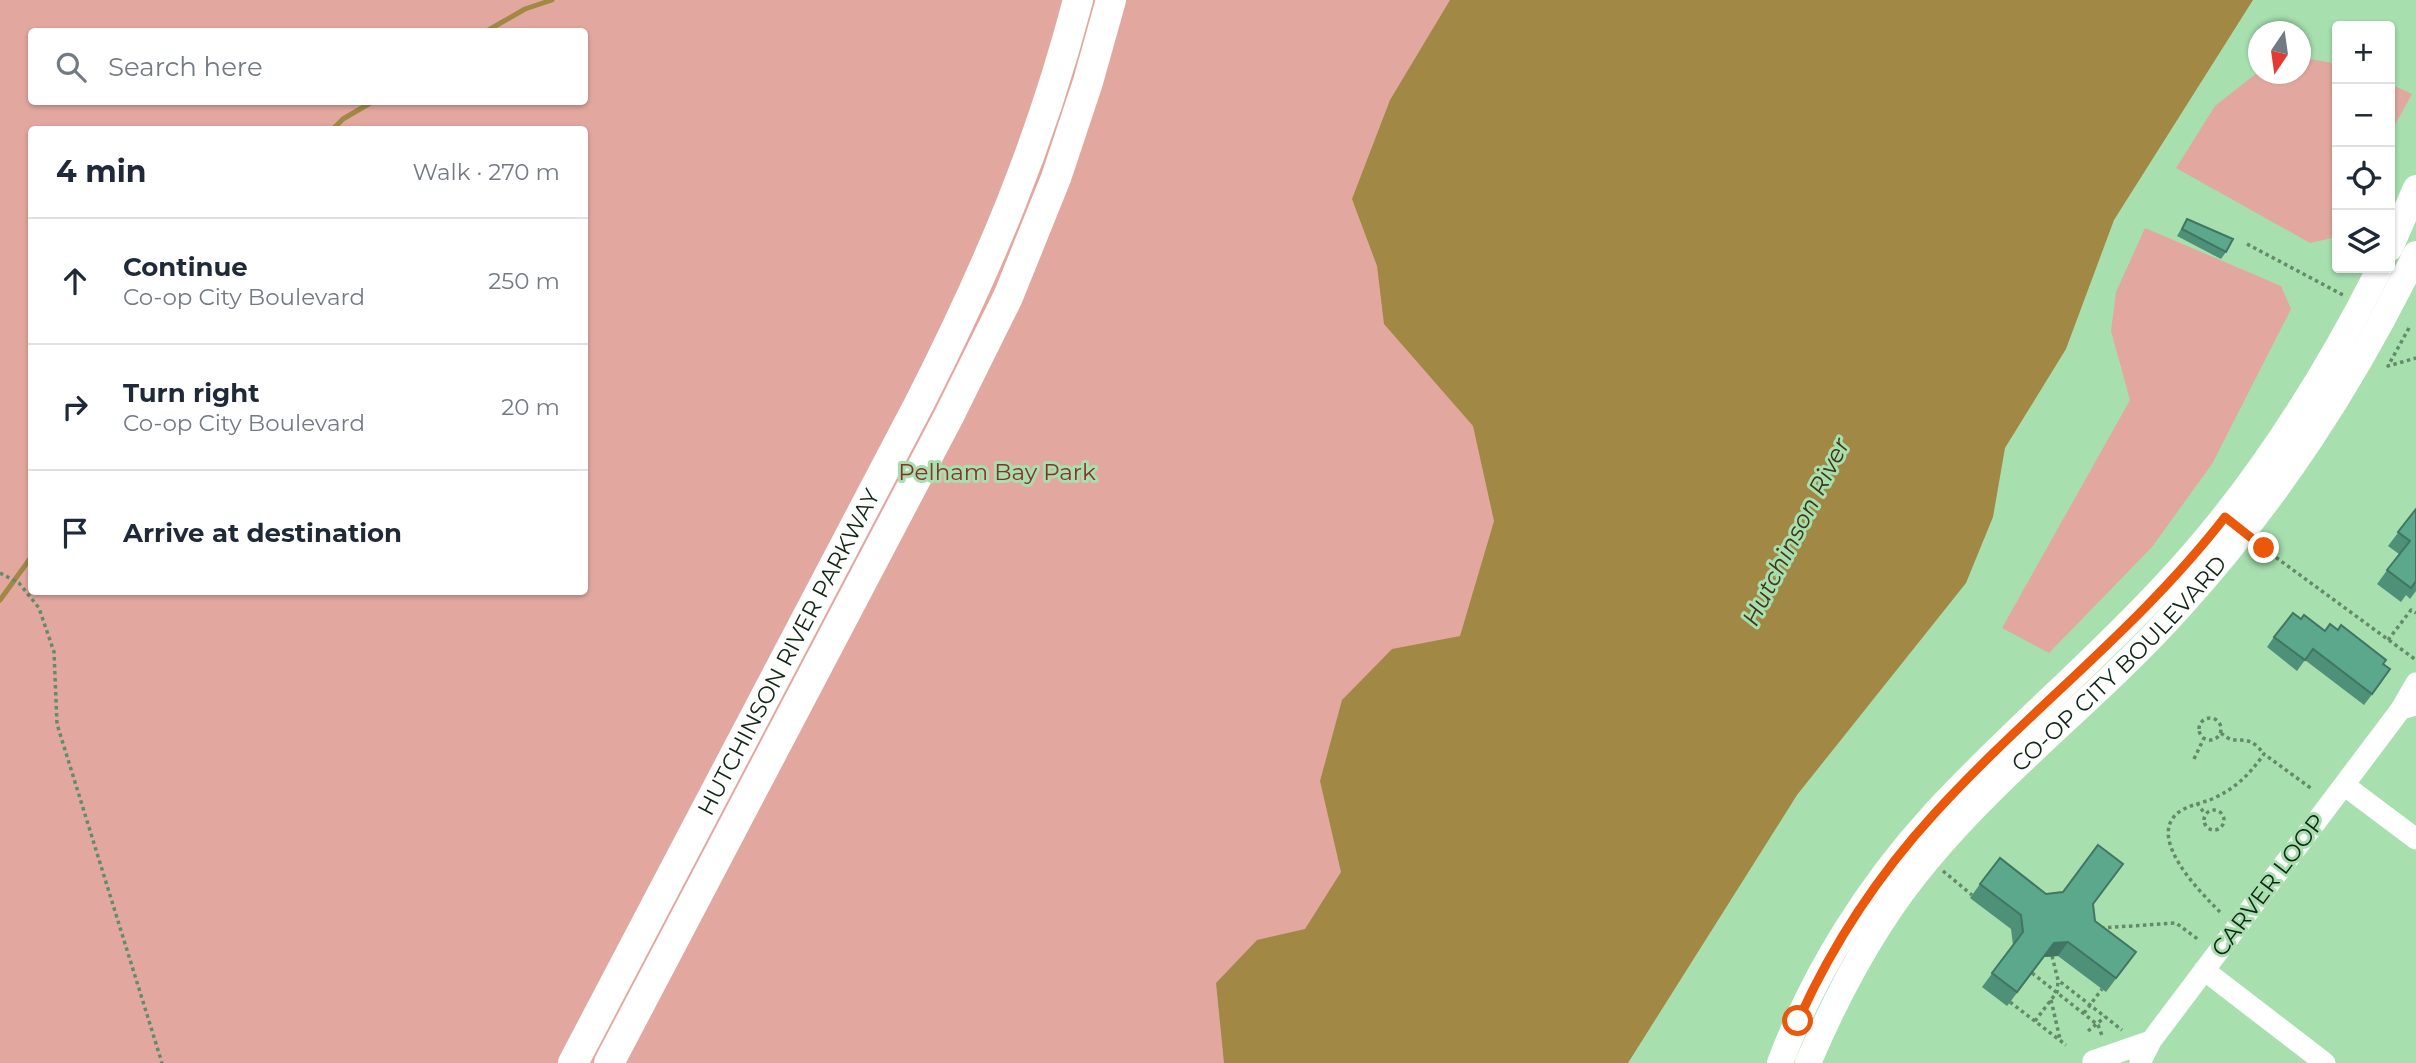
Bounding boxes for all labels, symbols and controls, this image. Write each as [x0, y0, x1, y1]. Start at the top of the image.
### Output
north arrow [2248, 21, 2311, 84]
map controls [2332, 21, 2395, 273]
button: + [2332, 21, 2395, 84]
search box [28, 28, 588, 105]
icon: search [52, 48, 90, 86]
text: Search here [108, 51, 263, 83]
button: − [2332, 84, 2395, 147]
button: locate [2332, 147, 2395, 210]
text: 4 min [56, 153, 146, 190]
text: Walk · 270 m [413, 158, 560, 186]
button: layers [2332, 210, 2395, 273]
text: Continue [123, 251, 248, 283]
icon: ahead [56, 262, 94, 300]
text: 250 m [488, 267, 560, 295]
text: Co-op City Boulevard [123, 283, 365, 311]
text: Turn right [123, 377, 259, 409]
icon: right [56, 388, 94, 426]
text: 20 m [501, 393, 560, 421]
text: Co-op City Boulevard [123, 409, 365, 437]
water label: Hutchinson River [1736, 432, 1856, 631]
park label: Pelham Bay Park [898, 458, 1096, 486]
street label: HUTCHINSON RIVER PARKWAY [692, 484, 886, 820]
icon: arrive [56, 514, 94, 552]
text: Arrive at destination [123, 517, 402, 549]
route end [2248, 532, 2279, 563]
street label: CO-OP CITY BOULEVARD [2006, 550, 2232, 778]
street label: CARVER LOOP [2205, 808, 2331, 962]
route start [1782, 1005, 1813, 1036]

